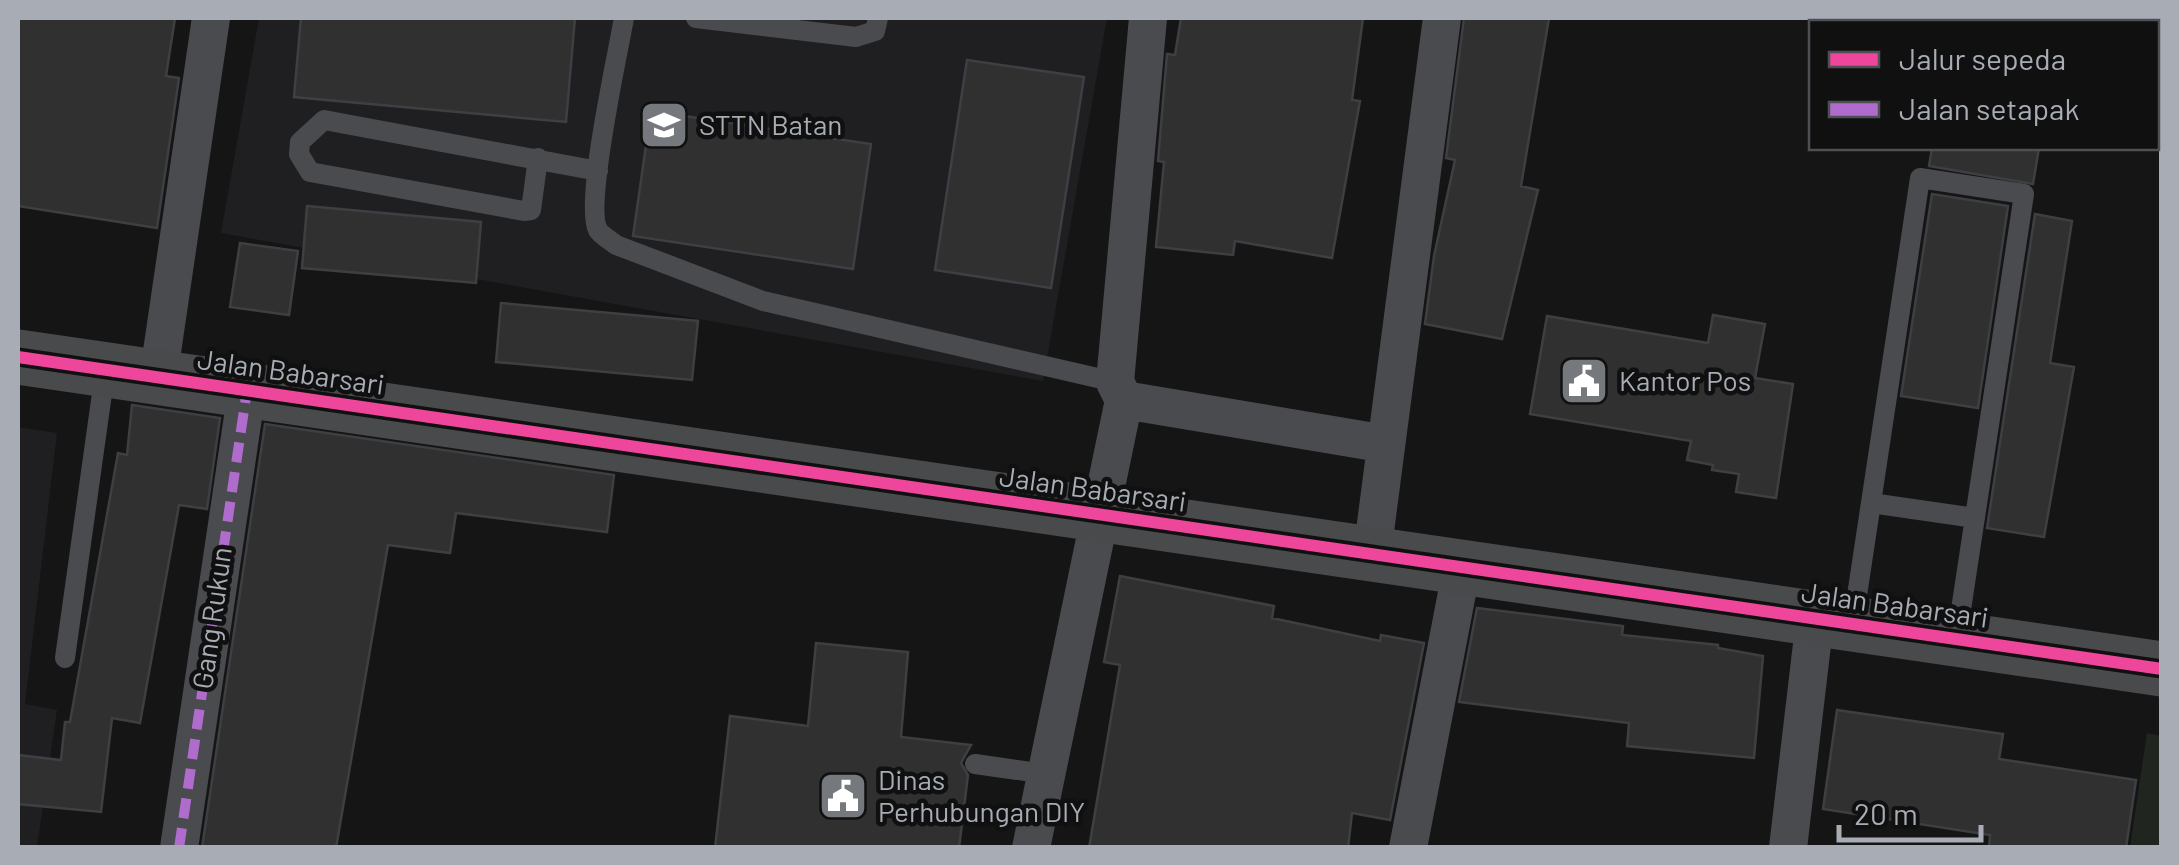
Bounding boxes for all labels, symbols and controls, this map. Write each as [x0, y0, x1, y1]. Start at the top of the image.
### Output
legend [1809, 20, 2159, 150]
text: Jalur sepeda [1899, 40, 2066, 76]
text: Jalan setapak [1899, 90, 2079, 126]
school or university icon: STTN Batan [638, 99, 690, 151]
place label: STTN Batan [699, 107, 842, 141]
street label: Jalan Babarsari [195, 341, 387, 401]
public building icon: Kantor Pos [1558, 355, 1610, 407]
place label: Kantor Pos [1619, 363, 1751, 397]
street label: Jalan Babarsari [997, 458, 1189, 518]
street label: Gang Rukun [184, 545, 238, 691]
street label: Jalan Babarsari [1799, 574, 1991, 634]
place label: Dinas Perhubungan DIY [878, 762, 1085, 828]
public building icon: Dinas Perhubungan DIY [817, 770, 869, 822]
scale bar [1839, 780, 1982, 842]
text: 20 m [1854, 795, 1918, 831]

